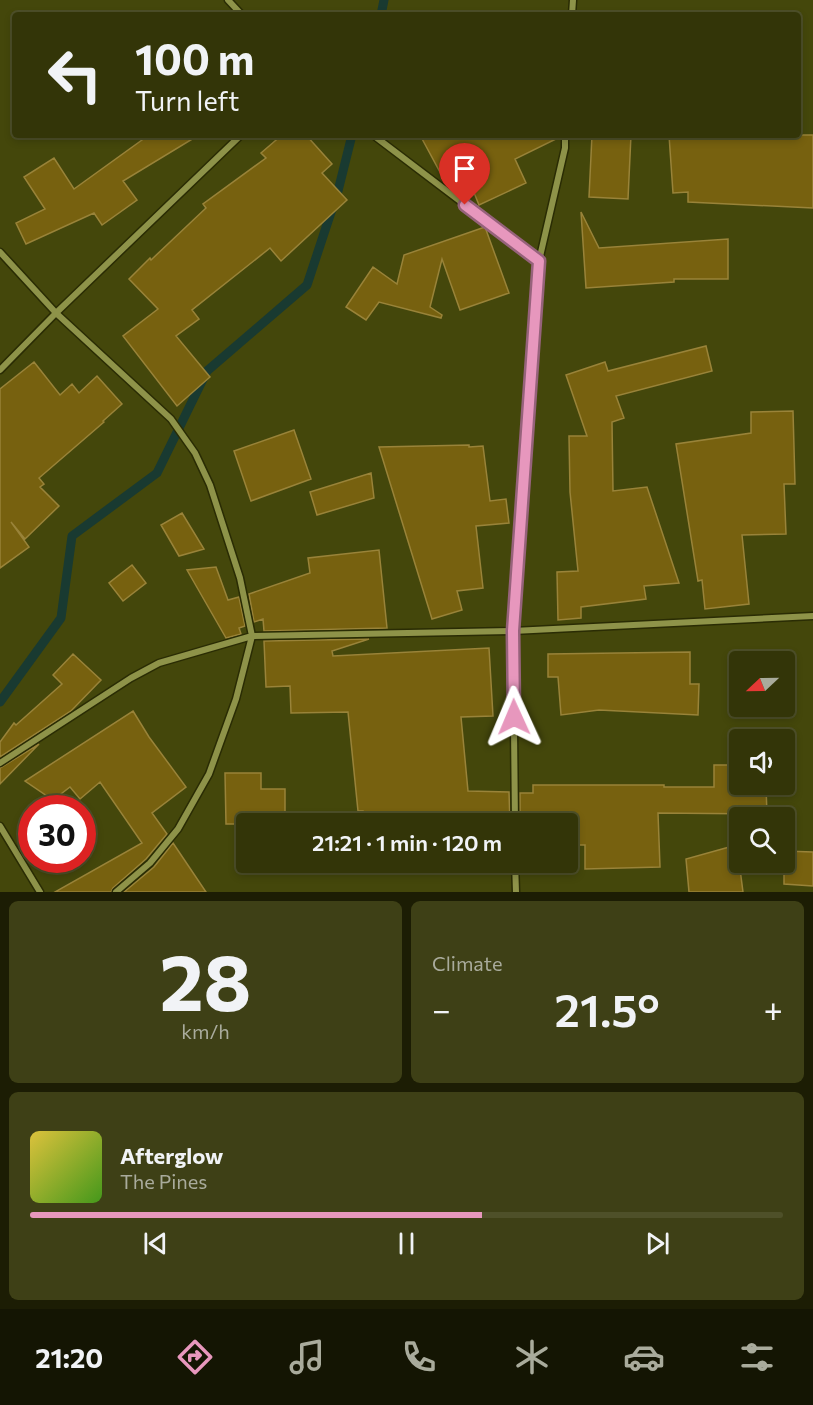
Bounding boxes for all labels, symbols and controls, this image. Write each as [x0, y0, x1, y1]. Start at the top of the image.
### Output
text: 100 m [135, 32, 255, 84]
icon: left [36, 36, 114, 114]
text: Turn left [135, 84, 239, 117]
pin [439, 143, 490, 205]
icon: arrive [448, 152, 481, 185]
north arrow [729, 651, 795, 717]
map controls [729, 651, 795, 873]
position arrow [482, 685, 546, 749]
button: sound [729, 729, 795, 795]
speed limit sign: 30 [18, 795, 96, 873]
button: search [729, 807, 795, 873]
text: 21:21 · 1 min · 120 m [312, 829, 502, 856]
text: 28 [159, 932, 252, 1027]
text: Climate [432, 951, 502, 975]
text: 21.5° [555, 981, 660, 1036]
text: − [432, 988, 451, 1029]
text: + [764, 988, 783, 1029]
text: km/h [181, 1019, 230, 1043]
text: Afterglow [120, 1142, 223, 1169]
text: The Pines [120, 1169, 207, 1193]
icon: previous [139, 1227, 172, 1260]
icon: pause [390, 1227, 423, 1260]
icon: next [641, 1227, 674, 1260]
icon: directions [174, 1336, 216, 1378]
icon: music [286, 1336, 328, 1378]
icon: phone [398, 1336, 440, 1378]
icon: climate [511, 1336, 553, 1378]
icon: car [623, 1336, 665, 1378]
icon: filters [736, 1336, 778, 1378]
text: 21:20 [35, 1341, 103, 1374]

